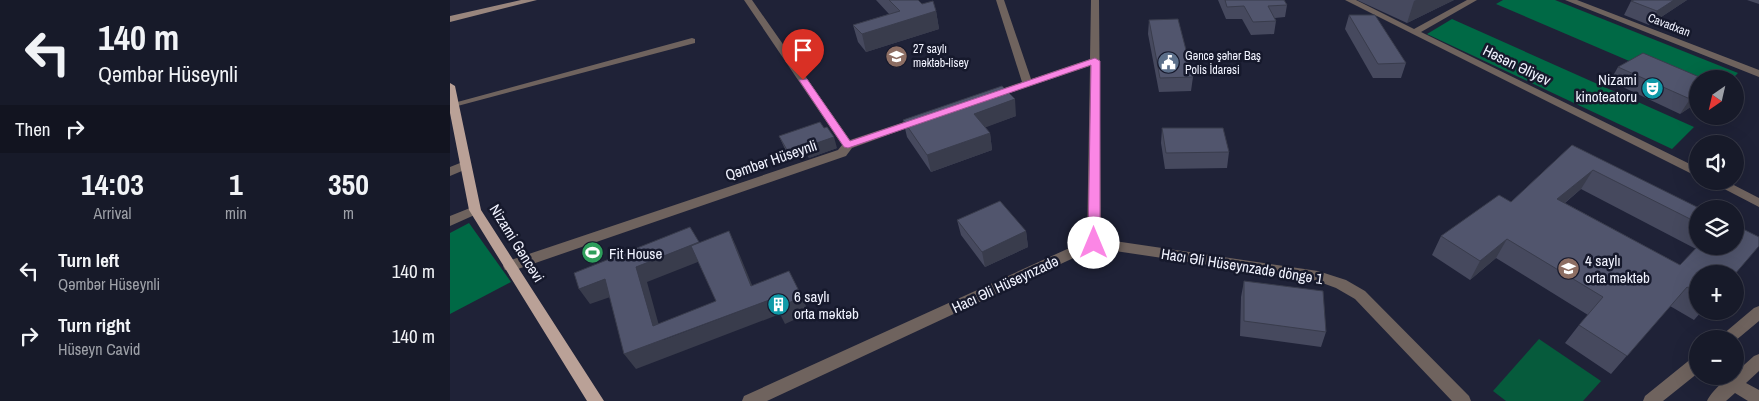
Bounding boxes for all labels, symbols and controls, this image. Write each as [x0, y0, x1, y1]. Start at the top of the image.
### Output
street label: Cavadxan [1645, 10, 1693, 40]
text: 140 m [98, 14, 179, 61]
icon: left [15, 20, 80, 85]
pin [782, 29, 824, 80]
icon: arrive [789, 36, 817, 64]
street label: Həsən Əliyev [1479, 40, 1555, 91]
place label: 27 saylı məktəb-lisey [913, 41, 969, 71]
school or university icon: 27 saylı məktəb-lisey [885, 44, 909, 68]
place label: Gəncə şəhər Baş Polis İdarəsi [1185, 48, 1261, 78]
public building icon: Gəncə şəhər Baş Polis İdarəsi [1157, 51, 1181, 75]
text: Qəmbər Hüseynli [98, 59, 238, 89]
place label: Nizami kinoteatoru [1575, 69, 1637, 107]
north arrow [1689, 70, 1744, 125]
map controls [1689, 70, 1744, 385]
theatre icon: Nizami kinoteatoru [1641, 76, 1665, 100]
icon: right [61, 115, 89, 143]
text: Then [15, 116, 51, 142]
street label: Qəmbər Hüseynli [722, 134, 820, 186]
button: sound [1689, 135, 1744, 190]
text: 14:03 [81, 164, 144, 204]
text: 1 [229, 164, 243, 204]
text: 350 [328, 164, 369, 204]
street label: Nizami Gəncəvi [485, 200, 549, 286]
button: layers [1689, 200, 1744, 255]
text: Arrival [94, 202, 131, 224]
text: min [225, 202, 247, 224]
text: m [343, 202, 354, 224]
position arrow [1067, 216, 1119, 268]
sports icon: Fit House [581, 241, 605, 265]
place label: Fit House [609, 243, 662, 264]
street label: Hacı Əli Hüseynzadə döngə 1 [1160, 243, 1325, 289]
text: Turn left [58, 247, 119, 273]
street label: Hacı Əli Hüseynzadə [948, 250, 1062, 318]
place label: 4 saylı orta məktəb [1585, 250, 1650, 288]
icon: left [15, 257, 43, 285]
school or university icon: 4 saylı orta məktəb [1557, 257, 1581, 281]
text: 140 m [392, 258, 435, 284]
button: + [1689, 265, 1744, 320]
text: Qəmbər Hüseynli [58, 273, 160, 295]
place label: 6 saylı orta məktəb [794, 286, 859, 324]
building icon: 6 saylı orta məktəb [766, 293, 790, 317]
text: Turn right [58, 312, 130, 338]
icon: right [15, 322, 43, 350]
text: 140 m [392, 323, 435, 349]
button: − [1689, 330, 1744, 385]
text: Hüseyn Cavid [58, 338, 140, 360]

